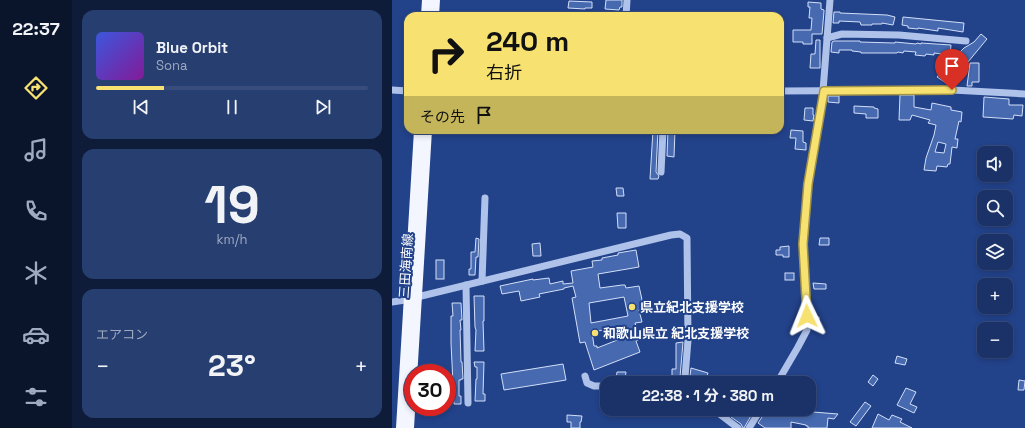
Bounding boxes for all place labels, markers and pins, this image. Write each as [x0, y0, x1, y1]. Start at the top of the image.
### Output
pin [935, 49, 969, 90]
place label: 県立紀北支援学校 [640, 299, 744, 316]
marker: 県立紀北支援学校 [627, 302, 637, 312]
place label: 和歌山県立 紀北支援学校 [603, 325, 749, 342]
marker: 和歌山県立 紀北支援学校 [590, 328, 600, 338]

